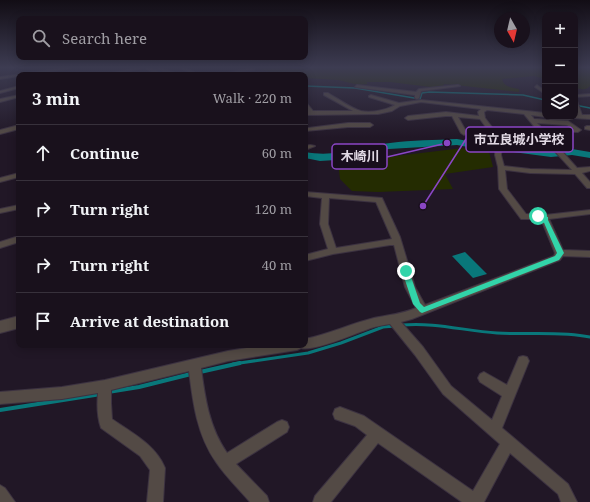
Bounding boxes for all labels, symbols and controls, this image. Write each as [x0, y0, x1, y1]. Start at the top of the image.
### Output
north arrow [494, 12, 530, 48]
map controls [542, 12, 578, 120]
button: + [542, 12, 578, 48]
search box [16, 16, 308, 60]
icon: search [30, 27, 52, 49]
text: Search here [62, 28, 147, 48]
button: − [542, 48, 578, 84]
button: layers [542, 84, 578, 120]
text: 3 min [32, 87, 80, 110]
text: Walk · 220 m [213, 89, 292, 107]
callout: 市立良城小学校 [466, 127, 573, 152]
text: 市立良城小学校 [473, 130, 565, 148]
icon: ahead [32, 142, 54, 164]
text: Continue [70, 143, 139, 163]
text: 60 m [262, 144, 292, 162]
callout: 木崎川 [332, 144, 387, 169]
text: 木崎川 [340, 147, 380, 165]
icon: right [32, 198, 54, 220]
text: Turn right [70, 199, 149, 219]
text: 120 m [255, 200, 292, 218]
route start [529, 207, 547, 225]
icon: right [32, 254, 54, 276]
text: Turn right [70, 255, 149, 275]
text: 40 m [262, 256, 292, 274]
route end [397, 262, 415, 280]
icon: arrive [32, 310, 54, 332]
text: Arrive at destination [70, 311, 229, 331]

